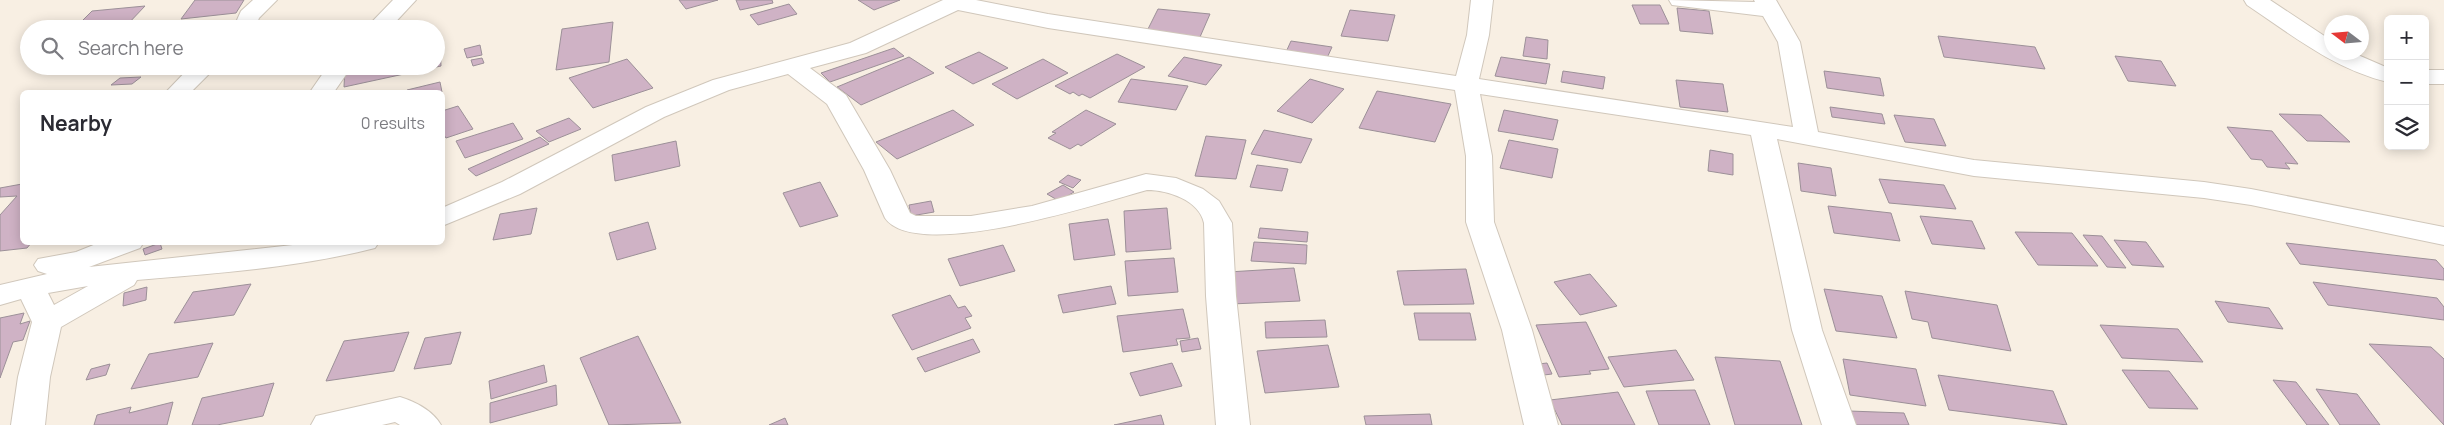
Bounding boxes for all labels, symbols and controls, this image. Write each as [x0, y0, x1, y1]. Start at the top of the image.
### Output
north arrow [2324, 15, 2369, 60]
map controls [2384, 15, 2429, 150]
button: + [2384, 15, 2429, 60]
search box [20, 20, 445, 75]
icon: search [38, 34, 66, 62]
text: Search here [78, 35, 184, 61]
button: − [2384, 60, 2429, 105]
button: layers [2384, 105, 2429, 150]
text: Nearby [40, 109, 112, 137]
text: 0 results [361, 112, 425, 134]

